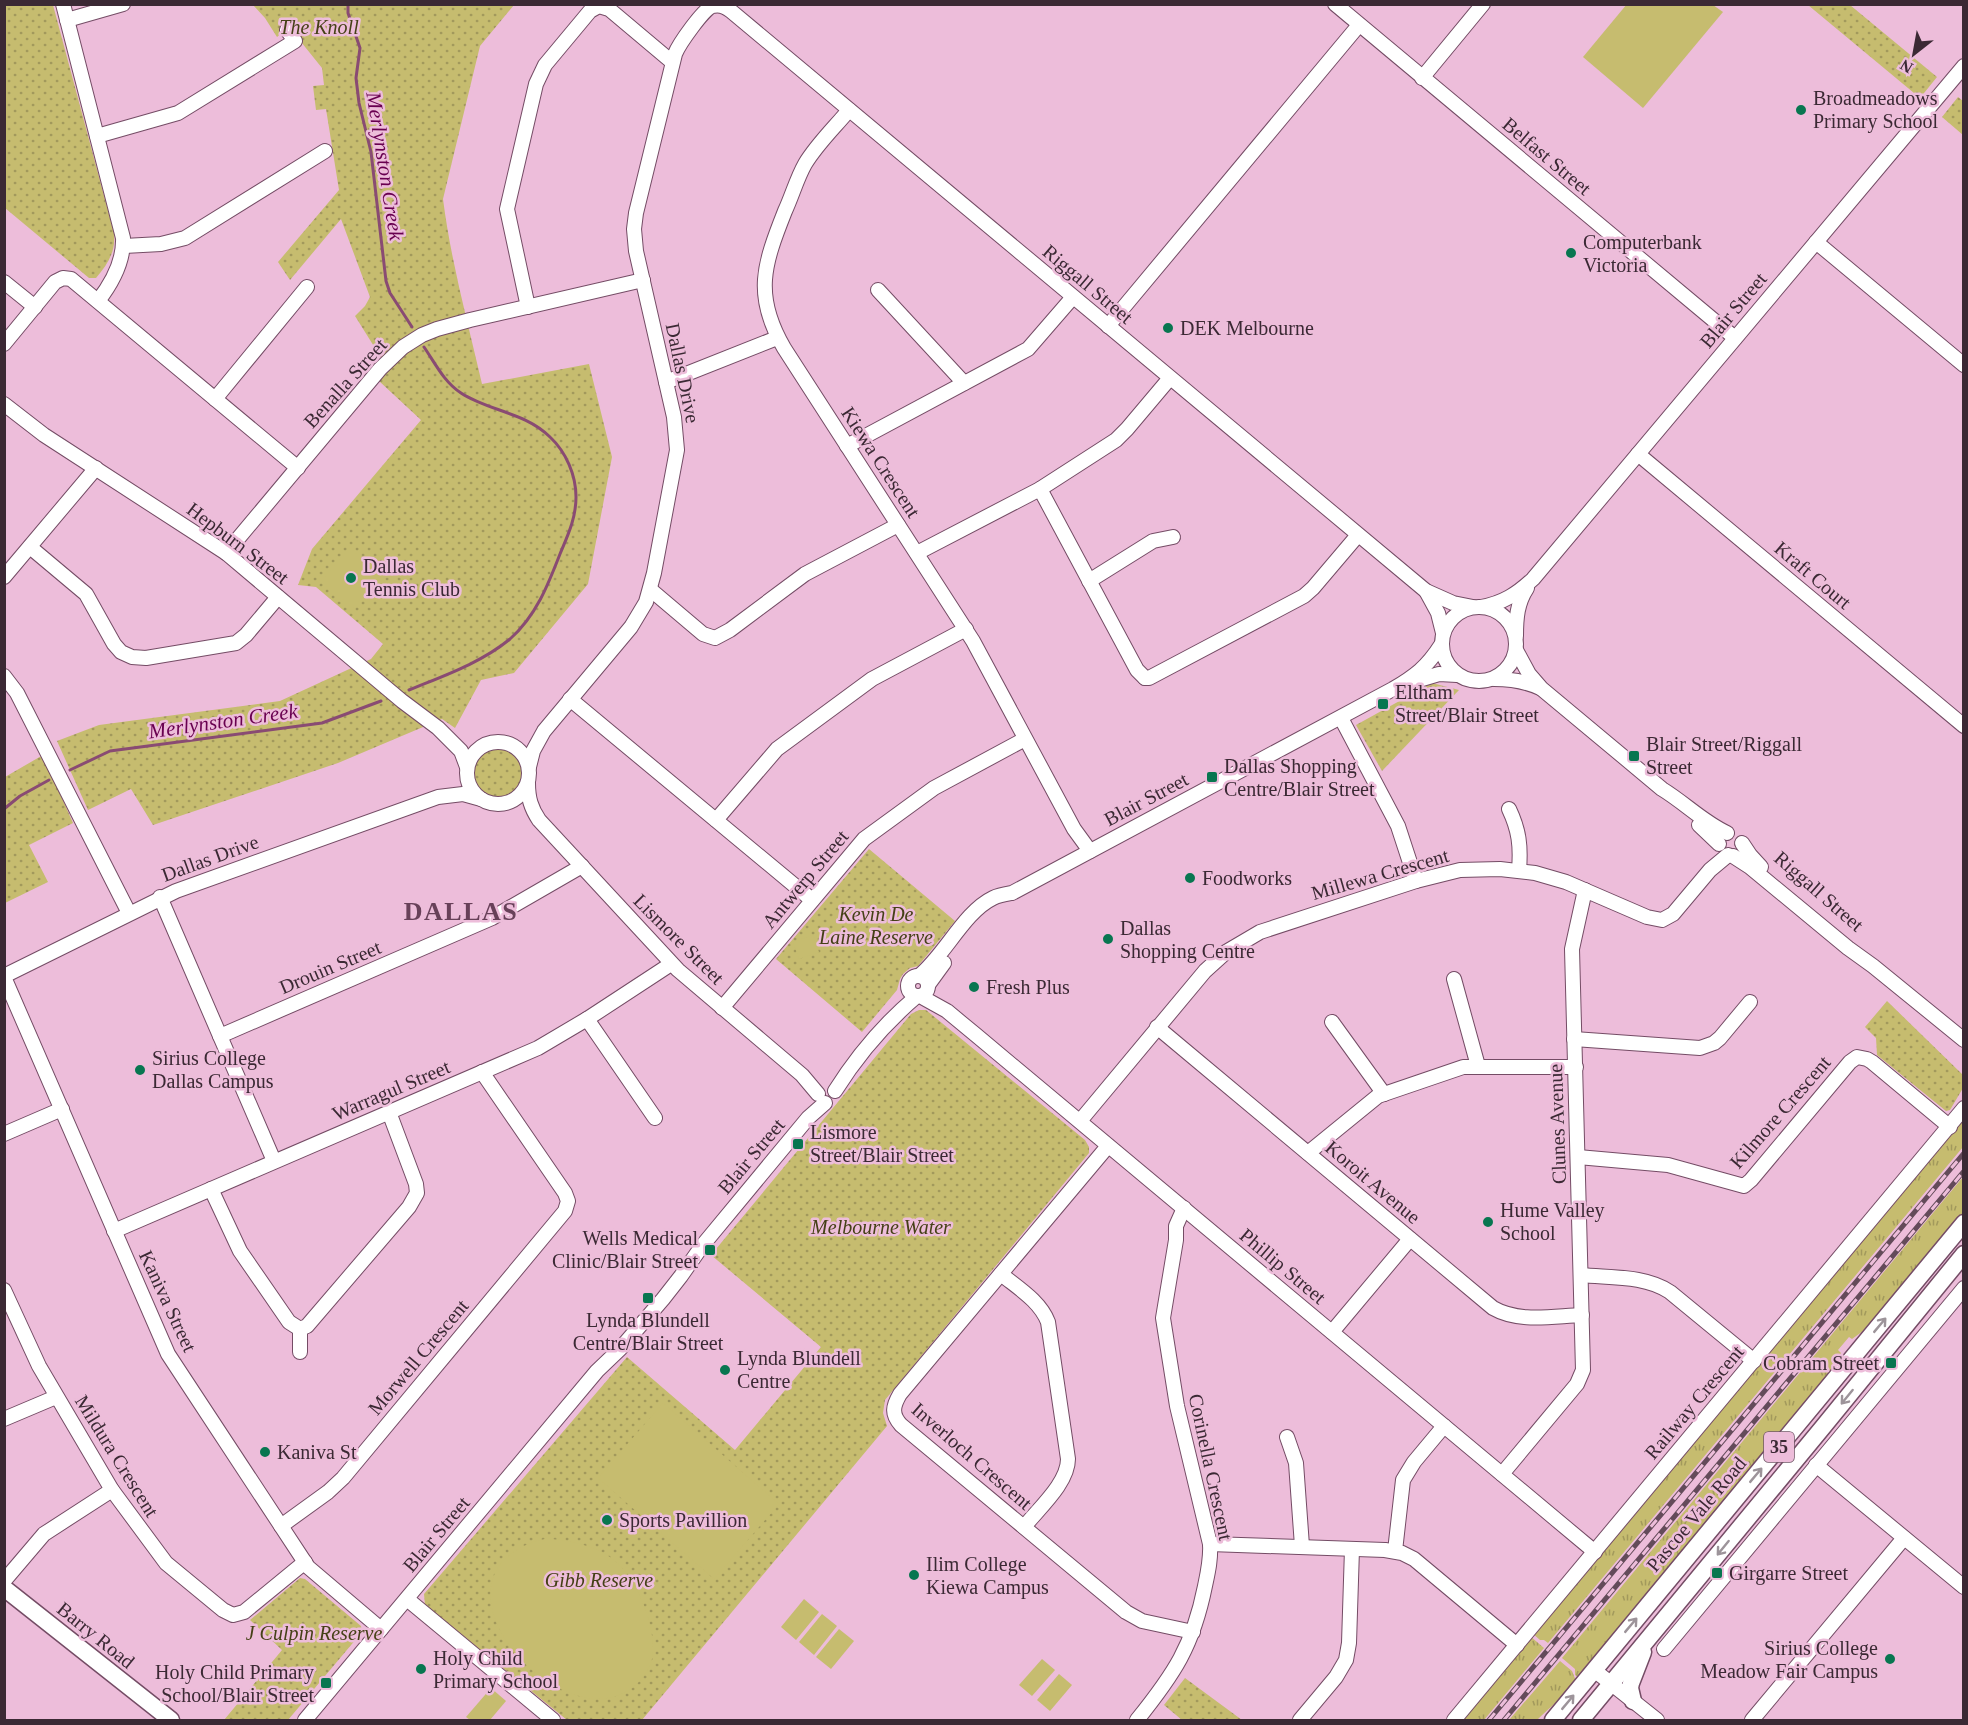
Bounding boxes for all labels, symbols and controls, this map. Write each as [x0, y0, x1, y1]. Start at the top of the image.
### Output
park label: The Knoll [279, 16, 359, 38]
north arrow [1884, 24, 1944, 84]
text: N [1897, 56, 1916, 77]
place label: Broadmeadows Primary School [1813, 87, 1938, 133]
water label: Merlynston Creek [361, 89, 409, 243]
marker: Broadmeadows Primary School [1794, 103, 1808, 117]
street label: Belfast Street [1498, 113, 1596, 200]
place label: Computerbank Victoria [1583, 231, 1702, 276]
street label: Riggall Street [1038, 240, 1138, 329]
marker: Computerbank Victoria [1564, 246, 1578, 260]
street label: Blair Street [1695, 267, 1771, 352]
place label: DEK Melbourne [1180, 317, 1314, 339]
street label: Dallas Drive [662, 321, 704, 425]
marker: DEK Melbourne [1161, 321, 1175, 335]
street label: Benalla Street [299, 333, 391, 432]
street label: Kiewa Crescent [837, 403, 925, 522]
street label: Hepburn Street [182, 498, 294, 589]
street label: Kraft Court [1770, 537, 1856, 614]
place label: Dallas Tennis Club [363, 555, 460, 600]
marker: Dallas Tennis Club [344, 571, 358, 585]
place label: Eltham Street/Blair Street [1395, 681, 1539, 726]
marker: Eltham Street/Blair Street [1376, 697, 1390, 711]
water label: Merlynston Creek [146, 699, 300, 743]
place label: Blair Street/Riggall Street [1646, 733, 1803, 778]
marker: Blair Street/Riggall Street [1627, 749, 1641, 763]
place label: Dallas Shopping Centre/Blair Street [1224, 755, 1375, 800]
street label: Blair Street [1100, 768, 1192, 830]
marker: Dallas Shopping Centre/Blair Street [1205, 770, 1219, 784]
street label: Antwerp Street [757, 825, 854, 933]
street label: Dallas Drive [158, 830, 262, 886]
street label: Millewa Crescent [1309, 844, 1452, 904]
street label: Riggall Street [1769, 846, 1868, 937]
place label: Foodworks [1202, 867, 1292, 889]
marker: Foodworks [1183, 871, 1197, 885]
street label: Lismore Street [629, 889, 729, 989]
district label: DALLAS [404, 897, 518, 926]
park label: Kevin De Laine Reserve [818, 903, 933, 948]
place label: Dallas Shopping Centre [1120, 917, 1255, 963]
marker: Dallas Shopping Centre [1101, 932, 1115, 946]
street label: Drouin Street [276, 936, 385, 998]
place label: Fresh Plus [986, 976, 1070, 998]
marker: Fresh Plus [967, 980, 981, 994]
place label: Sirius College Dallas Campus [152, 1047, 274, 1093]
street label: Kilmore Crescent [1725, 1051, 1835, 1173]
street label: Warragul Street [329, 1055, 454, 1126]
marker: Sirius College Dallas Campus [133, 1063, 147, 1077]
street label: Clunes Avenue [1544, 1063, 1570, 1184]
street label: Blair Street [713, 1113, 789, 1198]
place label: Lismore Street/Blair Street [810, 1121, 954, 1166]
street label: Koroit Avenue [1321, 1136, 1425, 1228]
marker: Lismore Street/Blair Street [791, 1137, 805, 1151]
place label: Hume Valley School [1500, 1199, 1605, 1244]
marker: Hume Valley School [1481, 1215, 1495, 1229]
park label: Melbourne Water [810, 1216, 951, 1238]
street label: Phillip Street [1235, 1224, 1331, 1309]
place label: Wells Medical Clinic/Blair Street [552, 1227, 698, 1272]
marker: Wells Medical Clinic/Blair Street [703, 1243, 717, 1257]
street label: Kaniva Street [135, 1247, 201, 1356]
marker: Lynda Blundell Centre/Blair Street [641, 1291, 655, 1305]
street label: Morwell Crescent [363, 1294, 473, 1419]
place label: Lynda Blundell Centre/Blair Street [573, 1309, 724, 1354]
one-way arrow [1873, 1318, 1887, 1333]
street label: Railway Crescent [1640, 1340, 1749, 1464]
place label: Lynda Blundell Centre [737, 1347, 861, 1392]
place label: Cobram Street [1763, 1352, 1879, 1374]
marker: Cobram Street [1884, 1356, 1898, 1370]
marker: Lynda Blundell Centre [718, 1363, 732, 1377]
one-way arrow [1841, 1389, 1854, 1405]
street label: Mildura Crescent [71, 1391, 163, 1521]
street label: Corinella Crescent [1185, 1392, 1237, 1543]
street label: Inverloch Crescent [908, 1398, 1037, 1514]
road number: 35 [1764, 1432, 1794, 1462]
place label: Kaniva St [277, 1441, 357, 1463]
marker: Kaniva St [258, 1445, 272, 1459]
street label: Pascoe Vale Road [1642, 1452, 1750, 1576]
one-way arrow [1749, 1467, 1762, 1483]
street label: Blair Street [398, 1491, 474, 1576]
place label: Sports Pavillion [619, 1509, 747, 1532]
marker: Sports Pavillion [600, 1513, 614, 1527]
one-way arrow [1717, 1540, 1730, 1556]
place label: Ilim College Kiewa Campus [926, 1553, 1049, 1599]
place label: Girgarre Street [1729, 1562, 1848, 1585]
marker: Girgarre Street [1710, 1566, 1724, 1580]
marker: Ilim College Kiewa Campus [907, 1568, 921, 1582]
park label: Gibb Reserve [545, 1569, 653, 1591]
street label: Barry Road [52, 1597, 139, 1674]
one-way arrow [1625, 1617, 1638, 1633]
park label: J Culpin Reserve [246, 1622, 382, 1645]
place label: Sirius College Meadow Fair Campus [1700, 1637, 1878, 1683]
place label: Holy Child Primary School [433, 1647, 558, 1693]
marker: Sirius College Meadow Fair Campus [1883, 1652, 1897, 1666]
place label: Holy Child Primary School/Blair Street [155, 1661, 314, 1706]
marker: Holy Child Primary School [414, 1662, 428, 1676]
marker: Holy Child Primary School/Blair Street [319, 1676, 333, 1690]
one-way arrow [1561, 1695, 1575, 1710]

